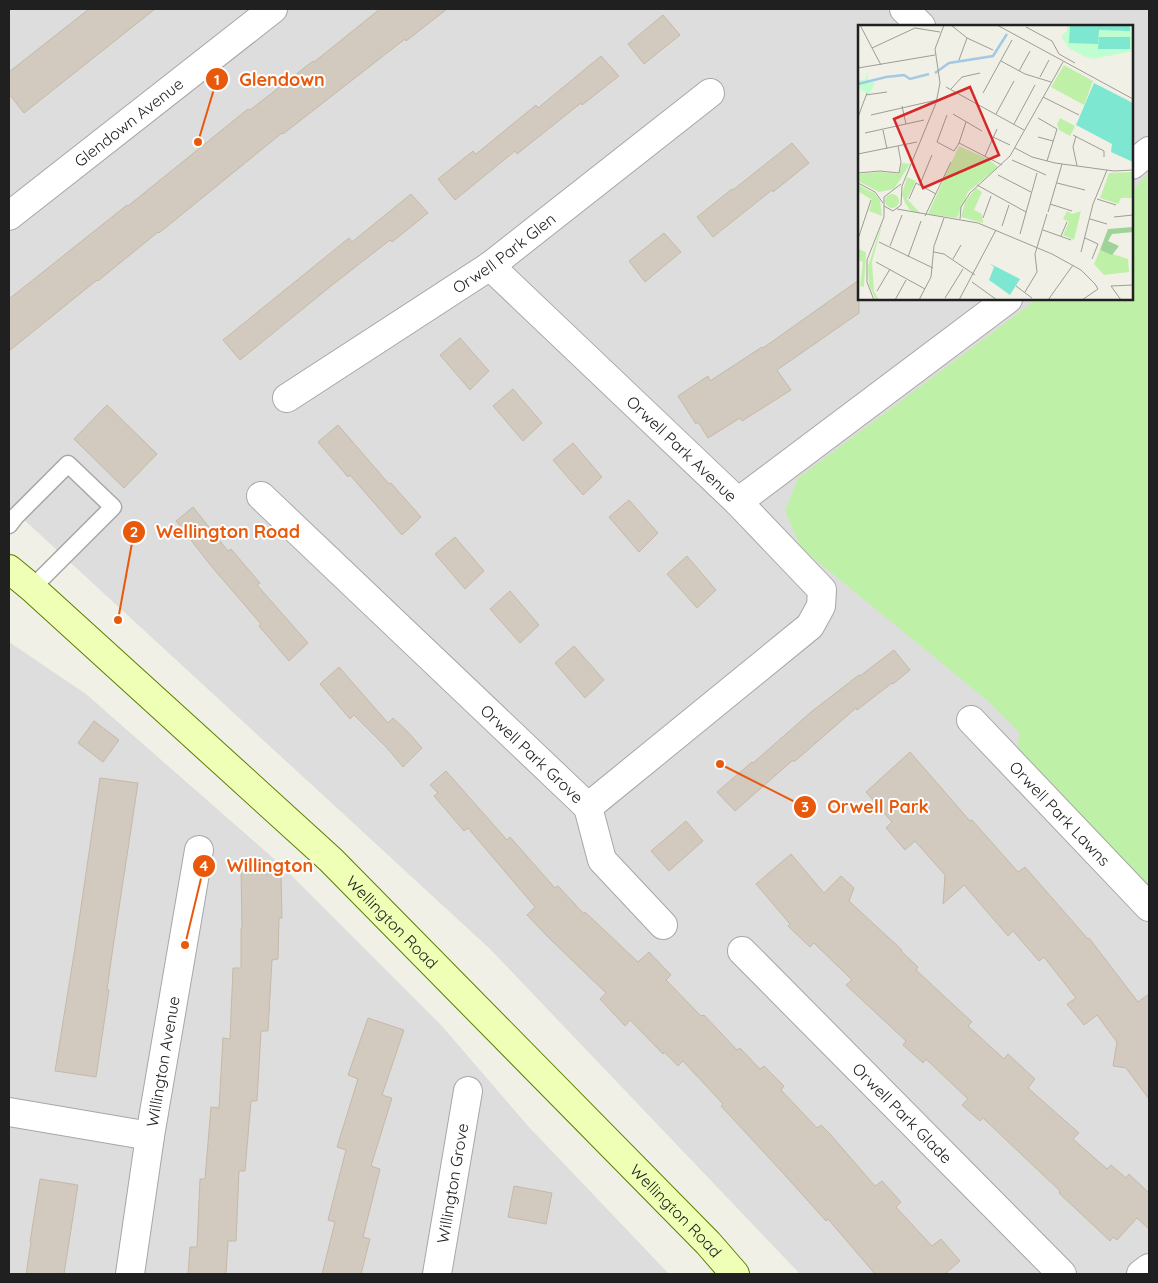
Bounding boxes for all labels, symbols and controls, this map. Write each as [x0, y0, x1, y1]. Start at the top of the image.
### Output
inset map [858, 25, 1133, 300]
callout: Glendown [204, 63, 335, 96]
text: Glendown [239, 68, 325, 91]
text: 1 [214, 70, 220, 89]
street label: Glendown Avenue [70, 73, 187, 171]
street label: Orwell Park Glen [449, 208, 559, 298]
street label: Orwell Park Avenue [623, 391, 741, 506]
callout: Wellington Road [121, 515, 310, 548]
text: Wellington Road [156, 520, 300, 543]
text: 2 [130, 522, 138, 541]
street label: Orwell Park Grove [476, 700, 588, 807]
street label: Orwell Park Lawns [1005, 757, 1115, 870]
callout: Orwell Park [793, 790, 939, 823]
text: Orwell Park [827, 795, 929, 818]
text: 3 [801, 797, 809, 816]
callout: Willington [192, 849, 324, 882]
text: Willington [227, 854, 313, 877]
text: 4 [200, 856, 209, 875]
street label: Wellington Road [342, 871, 442, 973]
street label: Willington Avenue [142, 995, 184, 1128]
street label: Orwell Park Glade [848, 1058, 957, 1167]
street label: Willington Grove [432, 1122, 472, 1245]
street label: Wellington Road [626, 1160, 726, 1262]

